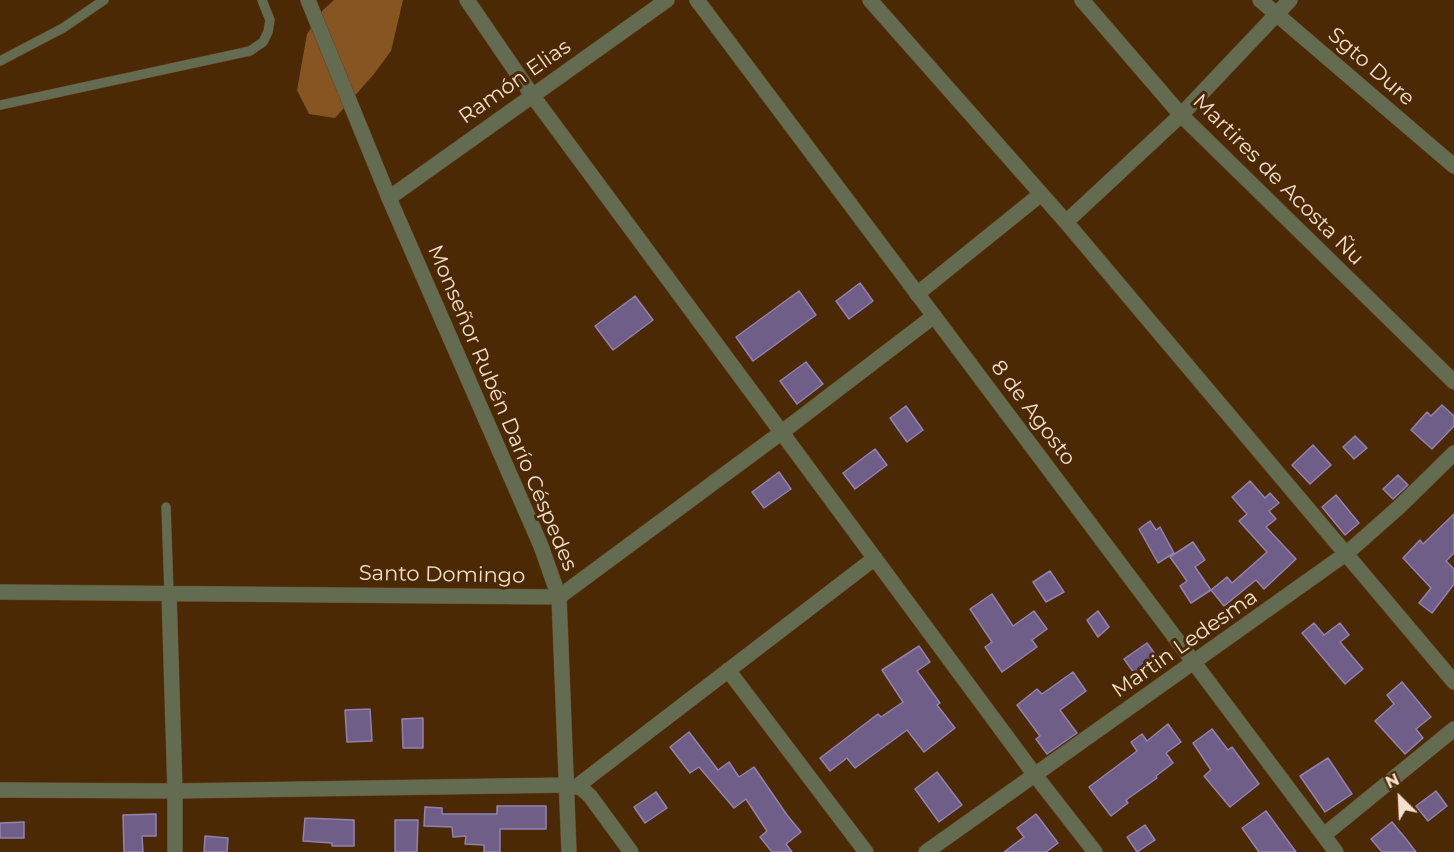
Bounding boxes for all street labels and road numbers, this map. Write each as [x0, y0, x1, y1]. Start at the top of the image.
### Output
street label: Sgto Dure [1323, 23, 1419, 111]
street label: Ramón Elias [454, 34, 576, 130]
street label: Martires de Acosta Ñu [1187, 89, 1369, 271]
street label: Monseñor Rubén Darío Céspedes [422, 241, 582, 575]
street label: 8 de Agosto [985, 355, 1081, 471]
street label: Santo Domingo [359, 561, 525, 589]
street label: Martin Ledesma [1107, 584, 1263, 704]

